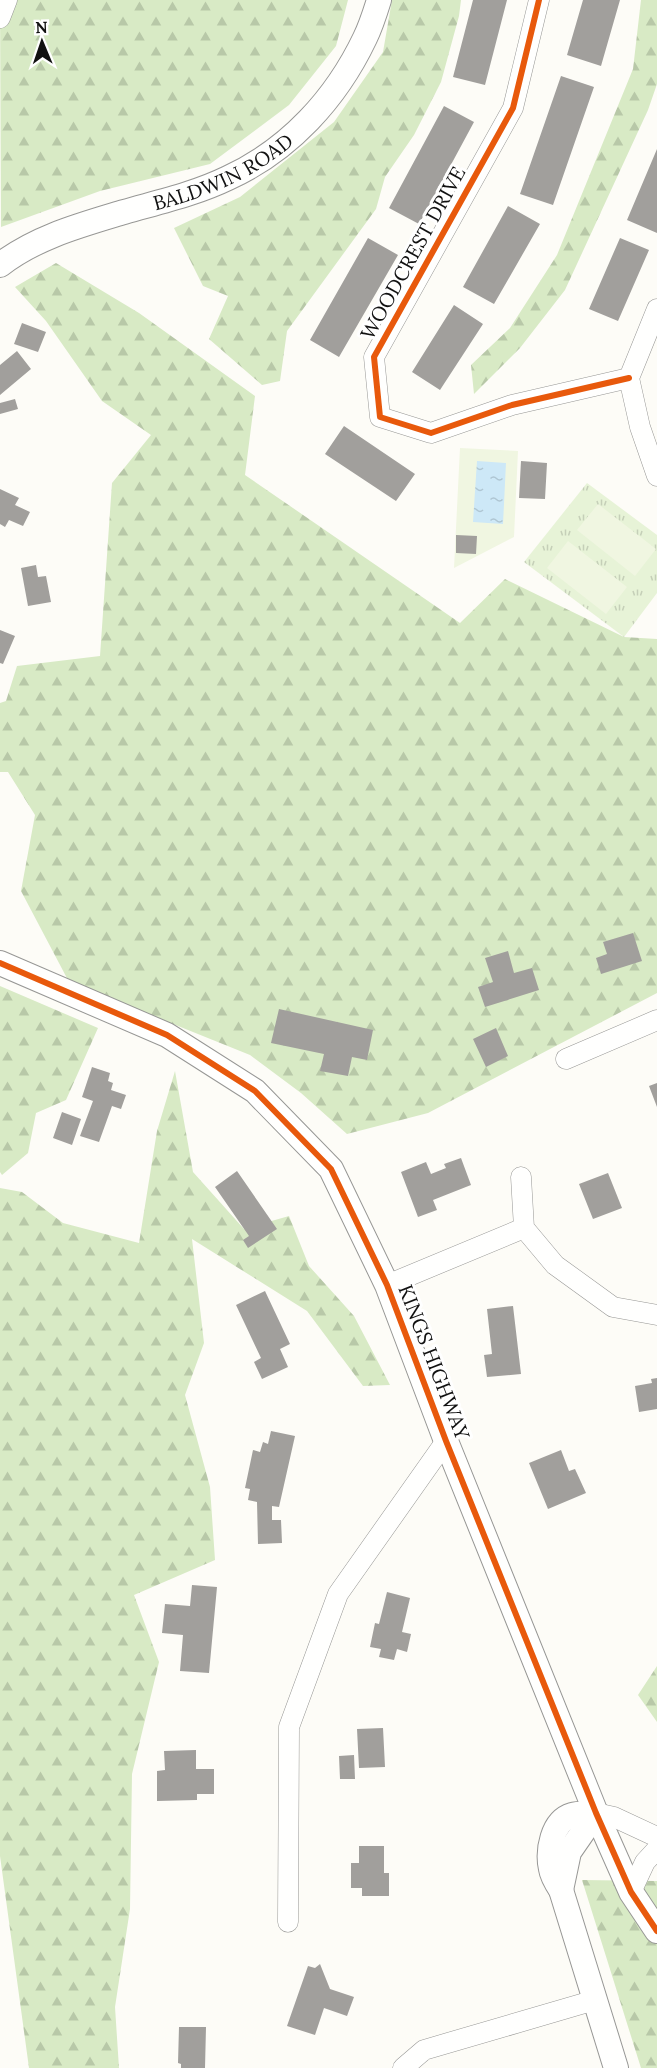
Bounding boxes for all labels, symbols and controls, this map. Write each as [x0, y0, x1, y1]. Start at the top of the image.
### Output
north arrow [12, 12, 72, 72]
text: N [35, 17, 48, 37]
street label: BALDWIN ROAD [150, 128, 298, 215]
street label: WOODCREST DRIVE [355, 162, 471, 344]
street label: KINGS HIGHWAY [393, 1281, 476, 1443]

